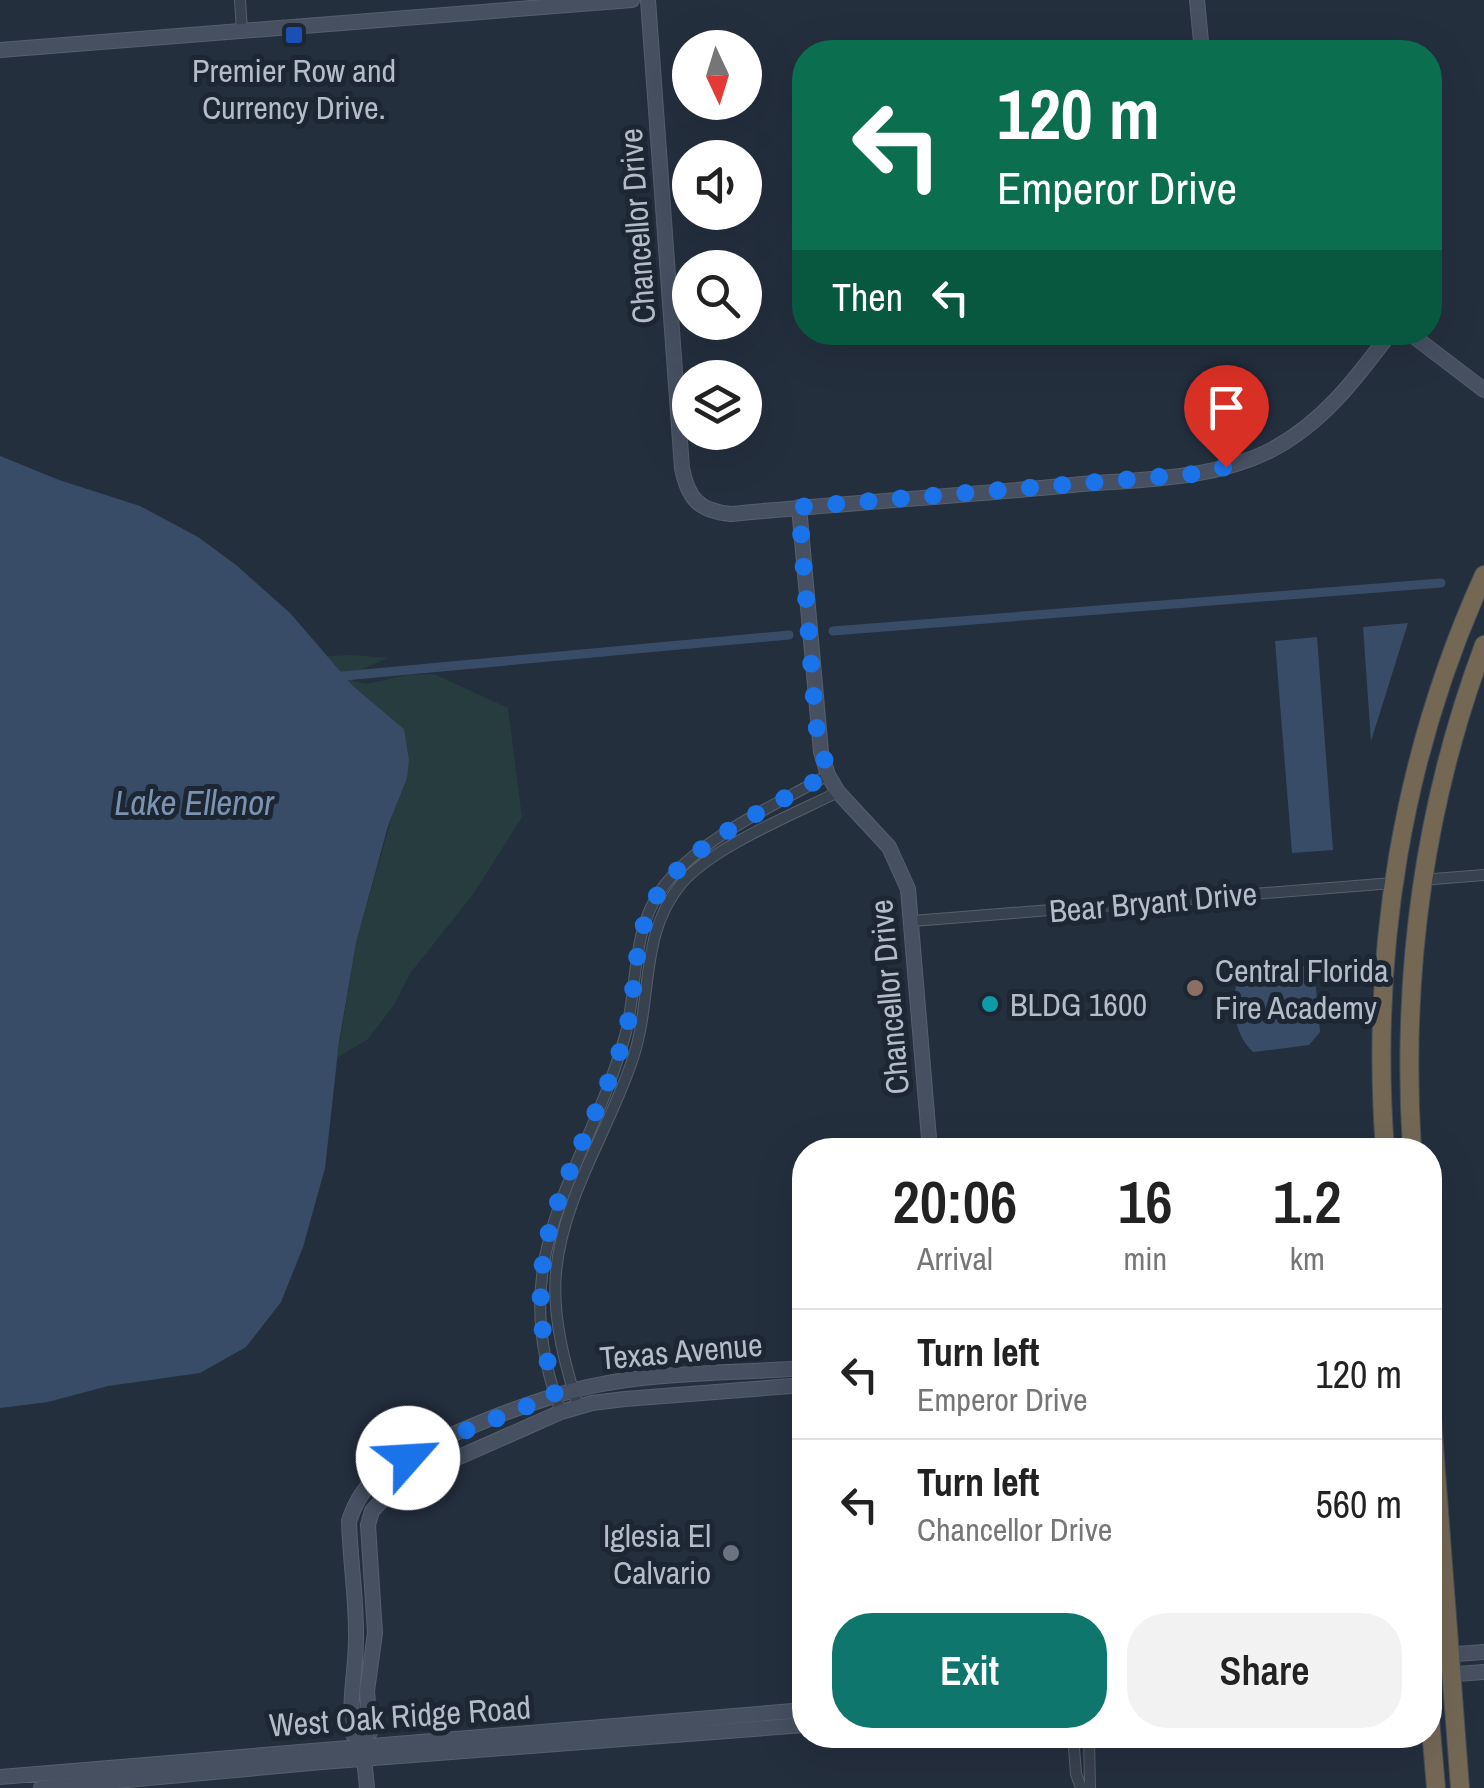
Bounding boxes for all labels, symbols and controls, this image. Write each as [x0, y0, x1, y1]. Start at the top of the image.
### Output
marker: Premier Row and Currency Drive. [283, 24, 305, 46]
north arrow [672, 30, 762, 120]
map controls [672, 30, 762, 450]
place label: Premier Row and Currency Drive. [192, 49, 396, 129]
text: 120 m [997, 67, 1160, 161]
icon: left [832, 80, 962, 210]
street label: Chancellor Drive [609, 127, 665, 325]
button: sound [672, 140, 762, 230]
text: Emperor Drive [997, 157, 1237, 218]
button: search [672, 250, 762, 340]
icon: left [923, 270, 978, 325]
text: Then [832, 272, 903, 323]
button: layers [672, 360, 762, 450]
pin [1184, 365, 1269, 468]
icon: arrive [1199, 380, 1254, 435]
water label: Lake Ellenor [114, 779, 275, 826]
street label: Bear Bryant Drive [1047, 871, 1259, 933]
street label: Chancellor Drive [859, 898, 919, 1096]
place label: Central Florida Fire Academy [1215, 949, 1389, 1029]
marker: Central Florida Fire Academy [1184, 977, 1206, 999]
place label: BLDG 1600 [1010, 983, 1147, 1026]
marker: BLDG 1600 [979, 993, 1001, 1015]
text: 20:06 [892, 1161, 1017, 1242]
text: 16 [1118, 1161, 1173, 1242]
text: 1.2 [1273, 1161, 1342, 1242]
text: Arrival [917, 1237, 993, 1280]
text: min [1123, 1237, 1167, 1280]
text: km [1290, 1237, 1325, 1280]
street label: Texas Avenue [598, 1322, 764, 1380]
text: Turn left [917, 1327, 1039, 1378]
icon: left [832, 1347, 887, 1402]
text: 120 m [1315, 1349, 1402, 1400]
text: Emperor Drive [917, 1378, 1088, 1421]
position arrow [356, 1406, 460, 1510]
text: Turn left [917, 1457, 1039, 1508]
icon: left [832, 1477, 887, 1532]
text: 560 m [1315, 1479, 1402, 1530]
text: Chancellor Drive [917, 1508, 1112, 1551]
place label: Iglesia El Calvario [603, 1514, 711, 1594]
marker: Iglesia El Calvario [720, 1542, 742, 1564]
button: Exit [832, 1613, 1107, 1728]
button: Share [1127, 1613, 1402, 1728]
street label: West Oak Ridge Road [268, 1685, 532, 1747]

